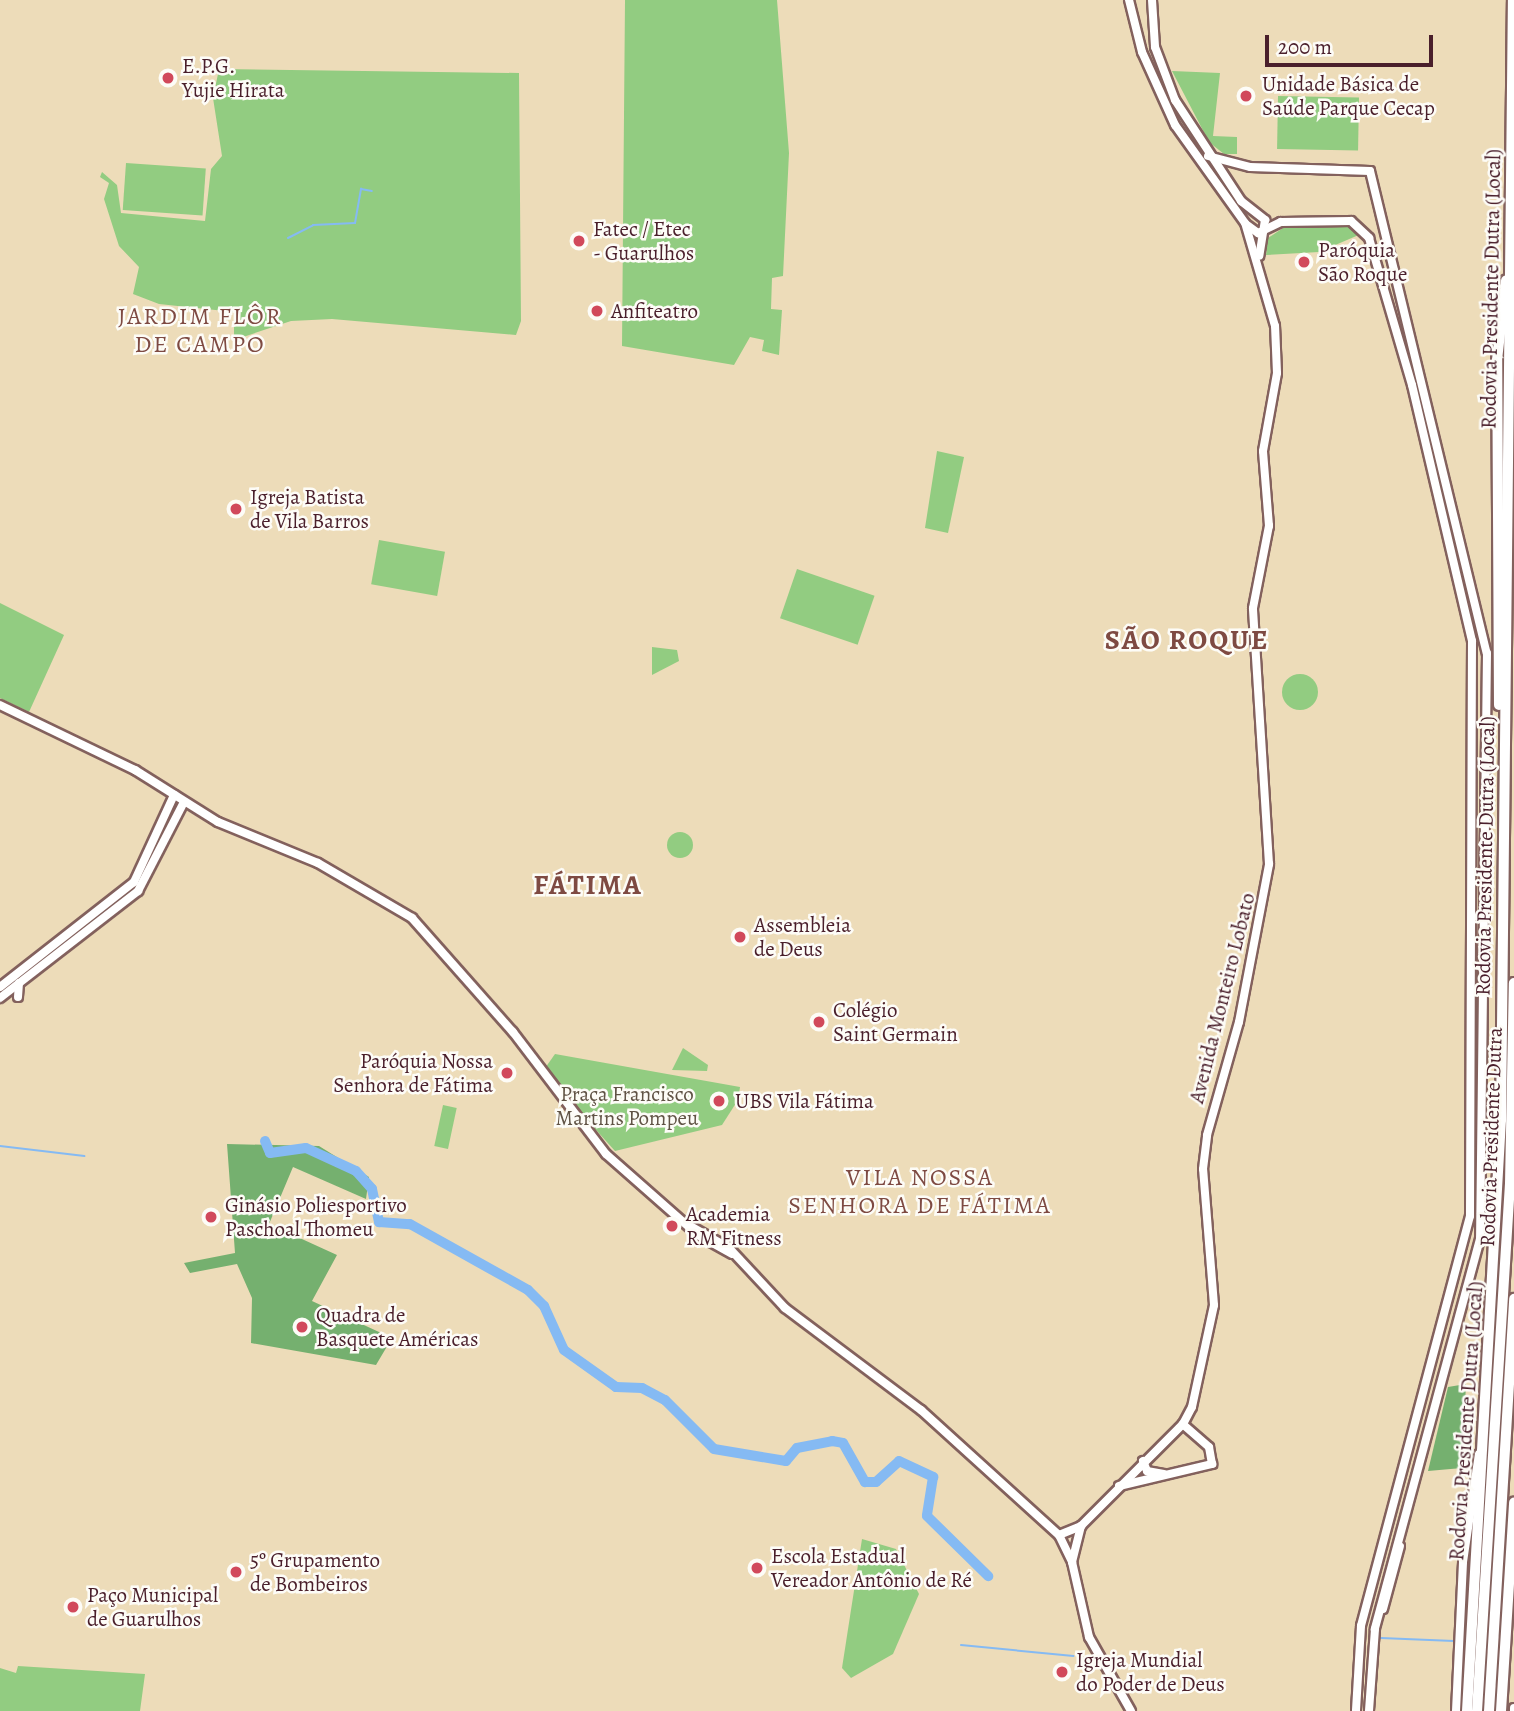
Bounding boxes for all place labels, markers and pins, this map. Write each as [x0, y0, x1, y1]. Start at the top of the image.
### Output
place label: E.P.G. Yujie Hirata [182, 53, 285, 103]
marker: E.P.G. Yujie Hirata [160, 70, 176, 86]
place label: Unidade Básica de Saúde Parque Cecap [1262, 71, 1435, 121]
marker: Unidade Básica de Saúde Parque Cecap [1236, 86, 1256, 106]
place label: Fatec / Etec - Guarulhos [593, 216, 695, 266]
marker: Fatec / Etec - Guarulhos [571, 233, 587, 249]
place label: Paróquia São Roque [1318, 237, 1407, 287]
marker: Paróquia São Roque [1296, 254, 1312, 270]
place label: Anfiteatro [611, 298, 698, 324]
marker: Anfiteatro [589, 303, 605, 319]
place label: Igreja Batista de Vila Barros [250, 484, 369, 534]
marker: Igreja Batista de Vila Barros [228, 501, 244, 517]
place label: Assembleia de Deus [754, 912, 851, 962]
marker: Assembleia de Deus [732, 929, 748, 945]
place label: Colégio Saint Germain [833, 997, 958, 1047]
marker: Colégio Saint Germain [811, 1014, 827, 1030]
place label: Paróquia Nossa Senhora de Fátima [333, 1048, 493, 1098]
marker: Paróquia Nossa Senhora de Fátima [499, 1065, 515, 1081]
place label: UBS Vila Fátima [735, 1088, 874, 1114]
marker: UBS Vila Fátima [709, 1091, 729, 1111]
place label: Ginásio Poliesportivo Paschoal Thomeu [225, 1192, 407, 1242]
place label: Academia RM Fitness [686, 1201, 782, 1251]
marker: Ginásio Poliesportivo Paschoal Thomeu [203, 1209, 219, 1225]
marker: Academia RM Fitness [664, 1218, 680, 1234]
place label: Quadra de Basquete Américas [316, 1302, 478, 1352]
marker: Quadra de Basquete Américas [294, 1319, 310, 1335]
place label: Escola Estadual Vereador Antônio de Ré [771, 1543, 972, 1593]
place label: 5º Grupamento de Bombeiros [250, 1547, 380, 1597]
marker: Escola Estadual Vereador Antônio de Ré [749, 1560, 765, 1576]
marker: 5º Grupamento de Bombeiros [228, 1564, 244, 1580]
place label: Paço Municipal de Guarulhos [87, 1582, 218, 1632]
marker: Paço Municipal de Guarulhos [65, 1599, 81, 1615]
place label: Igreja Mundial do Poder de Deus [1076, 1647, 1225, 1697]
marker: Igreja Mundial do Poder de Deus [1054, 1664, 1070, 1680]

